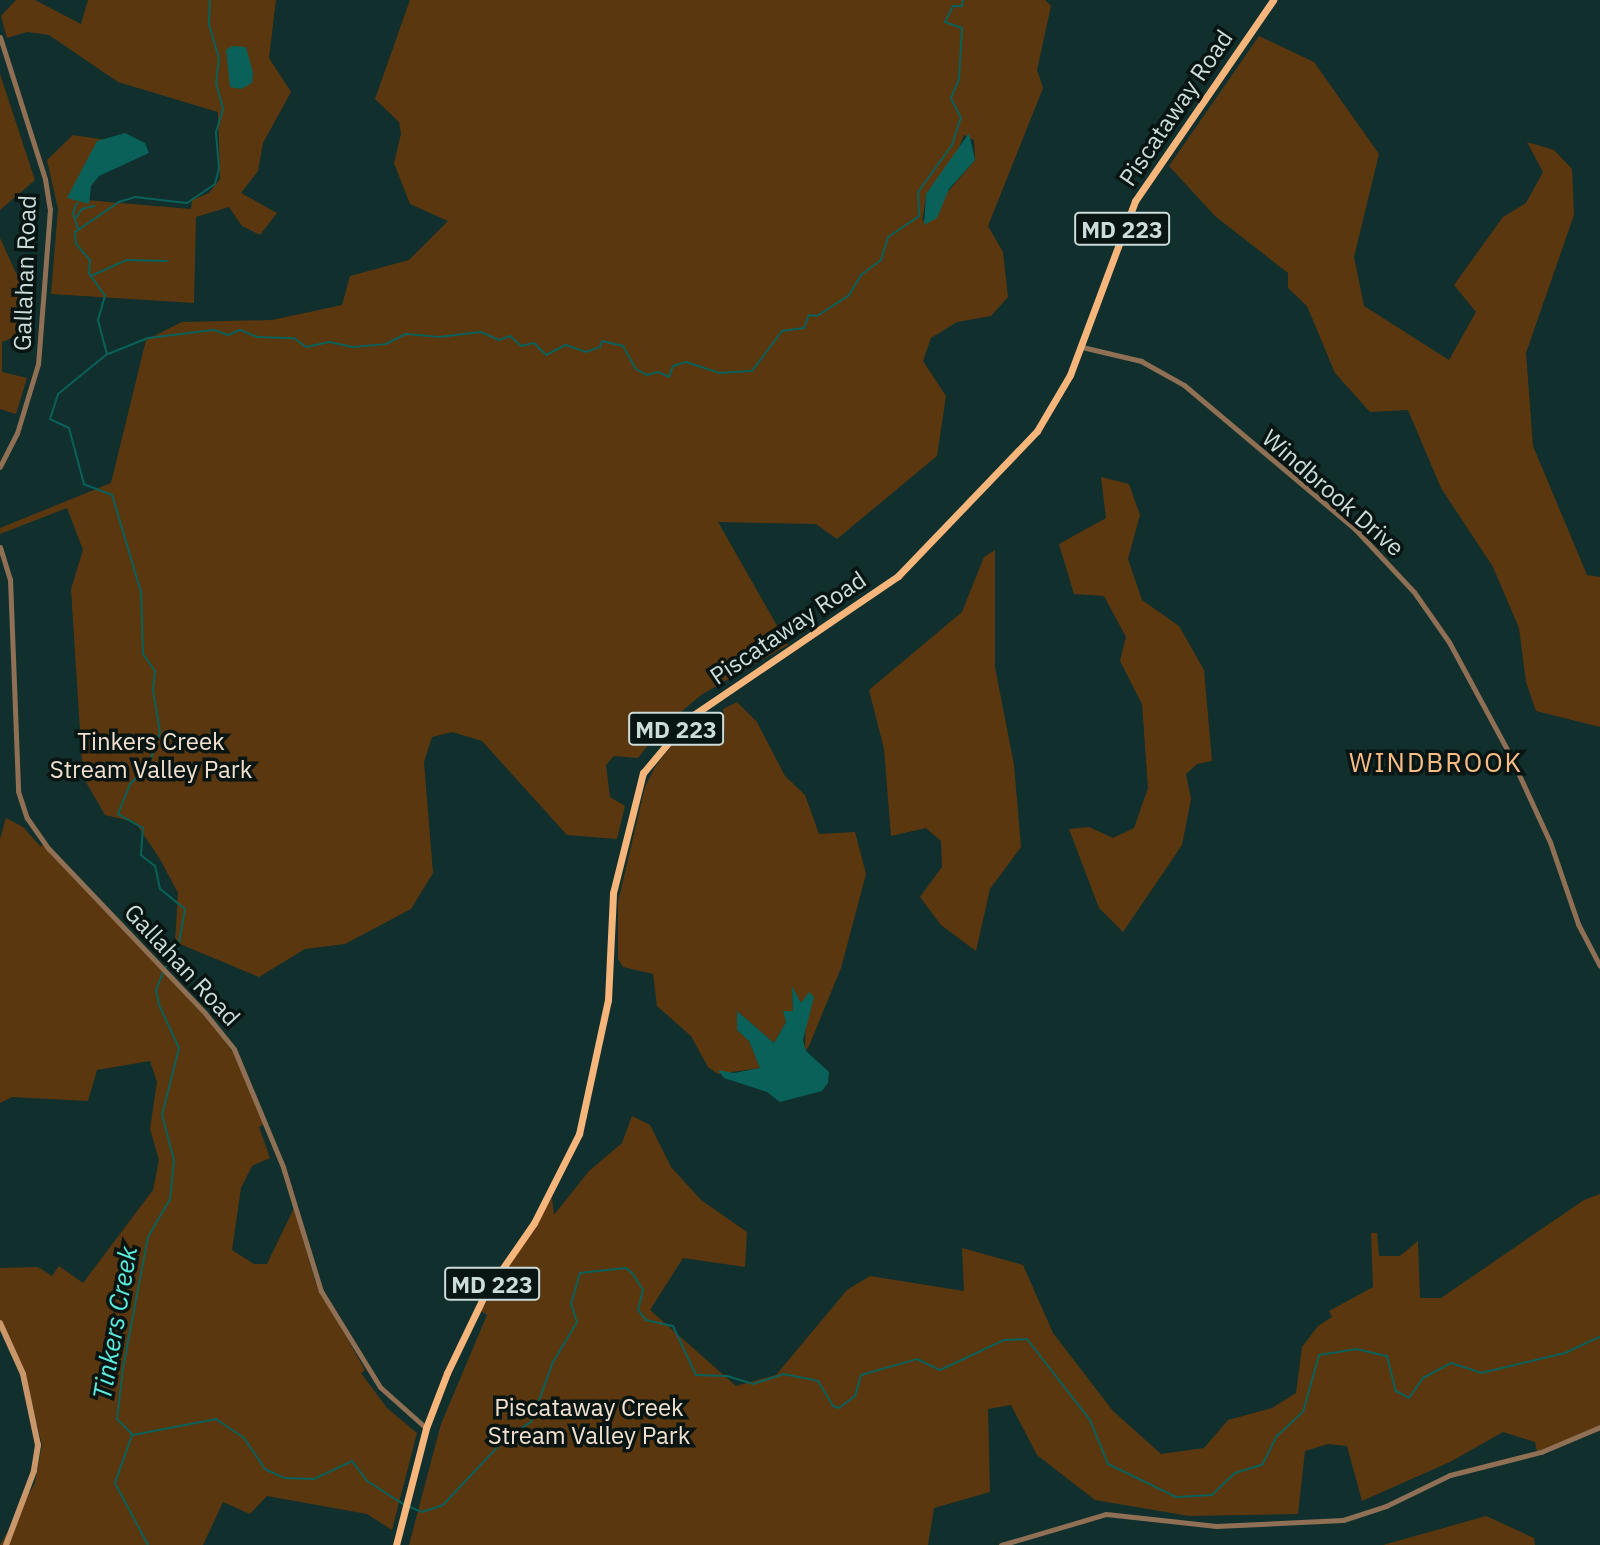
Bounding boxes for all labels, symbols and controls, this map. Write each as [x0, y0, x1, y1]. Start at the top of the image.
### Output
street label: Piscataway Road [1113, 24, 1239, 192]
street label: Gallahan Road [8, 194, 42, 352]
road number: MD 223 [1073, 210, 1171, 248]
street label: Windbrook Drive [1256, 424, 1410, 562]
street label: Piscataway Road [704, 565, 872, 691]
road number: MD 223 [627, 709, 725, 748]
park label: Tinkers Creek Stream Valley Park [50, 728, 252, 784]
district label: WINDBROOK [1350, 747, 1522, 779]
street label: Gallahan Road [118, 898, 246, 1032]
water label: Tinkers Creek [86, 1244, 144, 1402]
road number: MD 223 [443, 1264, 541, 1303]
park label: Piscataway Creek Stream Valley Park [488, 1394, 690, 1450]

